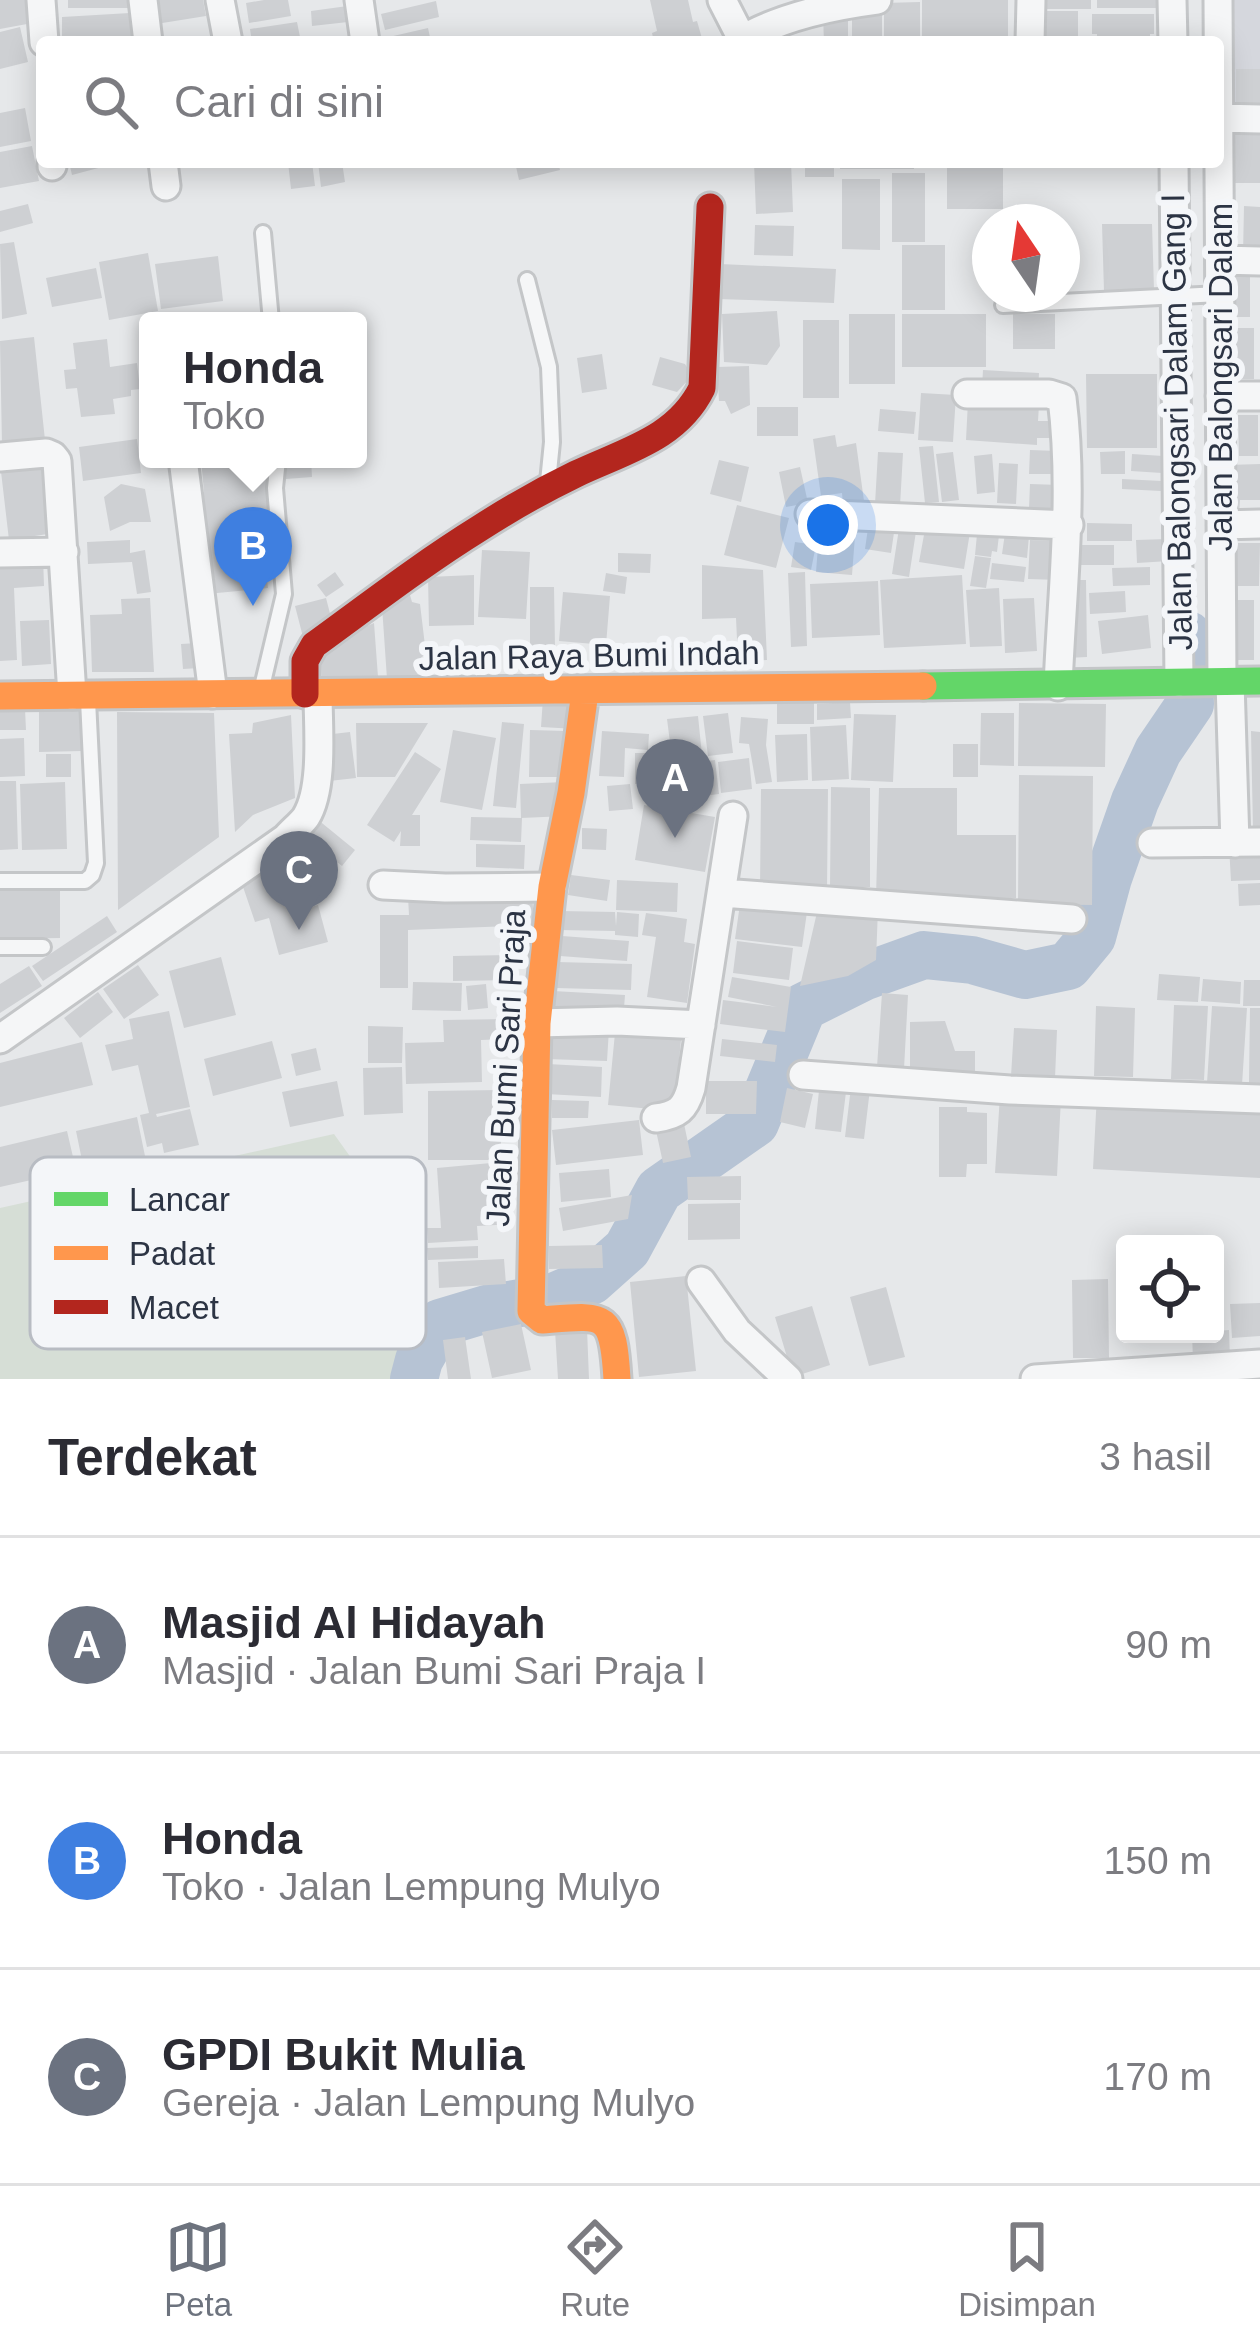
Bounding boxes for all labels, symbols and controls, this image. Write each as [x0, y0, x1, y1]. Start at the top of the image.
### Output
search box [36, 36, 1224, 168]
icon: search [78, 69, 144, 135]
text: Cari di sini [174, 76, 384, 127]
street label: Jalan Balongsari Dalam Gang I [1154, 193, 1199, 651]
street label: Jalan Balongsari Dalam [1202, 203, 1239, 551]
north arrow [972, 204, 1080, 312]
popup [139, 312, 367, 468]
text: Honda [183, 342, 323, 393]
text: Toko [183, 394, 265, 437]
your location [798, 495, 858, 555]
pin: B [214, 507, 292, 606]
street label: Jalan Raya Bumi Indah [418, 634, 760, 677]
pin: A [636, 739, 714, 838]
pin: C [260, 831, 338, 930]
street label: Jalan Bumi Sari Praja [479, 908, 532, 1227]
legend [30, 1157, 426, 1349]
text: Lancar [129, 1181, 230, 1218]
text: Padat [129, 1235, 215, 1272]
map controls [1116, 1235, 1224, 1343]
button: locate [1116, 1235, 1224, 1343]
text: Macet [129, 1289, 219, 1326]
text: Terdekat [48, 1429, 257, 1486]
text: 3 hasil [1099, 1435, 1212, 1478]
text: Masjid Al Hidayah [162, 1597, 545, 1648]
text: A [73, 1623, 101, 1666]
text: 90 m [1125, 1623, 1212, 1666]
text: Masjid · Jalan Bumi Sari Praja I [162, 1649, 706, 1692]
text: Honda [162, 1813, 302, 1864]
text: B [73, 1839, 101, 1882]
text: 150 m [1104, 1839, 1212, 1882]
text: Toko · Jalan Lempung Mulyo [162, 1865, 661, 1908]
text: GPDI Bukit Mulia [162, 2029, 525, 2080]
text: C [73, 2055, 101, 2098]
text: 170 m [1104, 2055, 1212, 2098]
text: Gereja · Jalan Lempung Mulyo [162, 2081, 695, 2124]
tab: Peta [164, 2214, 232, 2324]
tab: Rute [560, 2214, 630, 2324]
tab: Disimpan [958, 2214, 1096, 2324]

